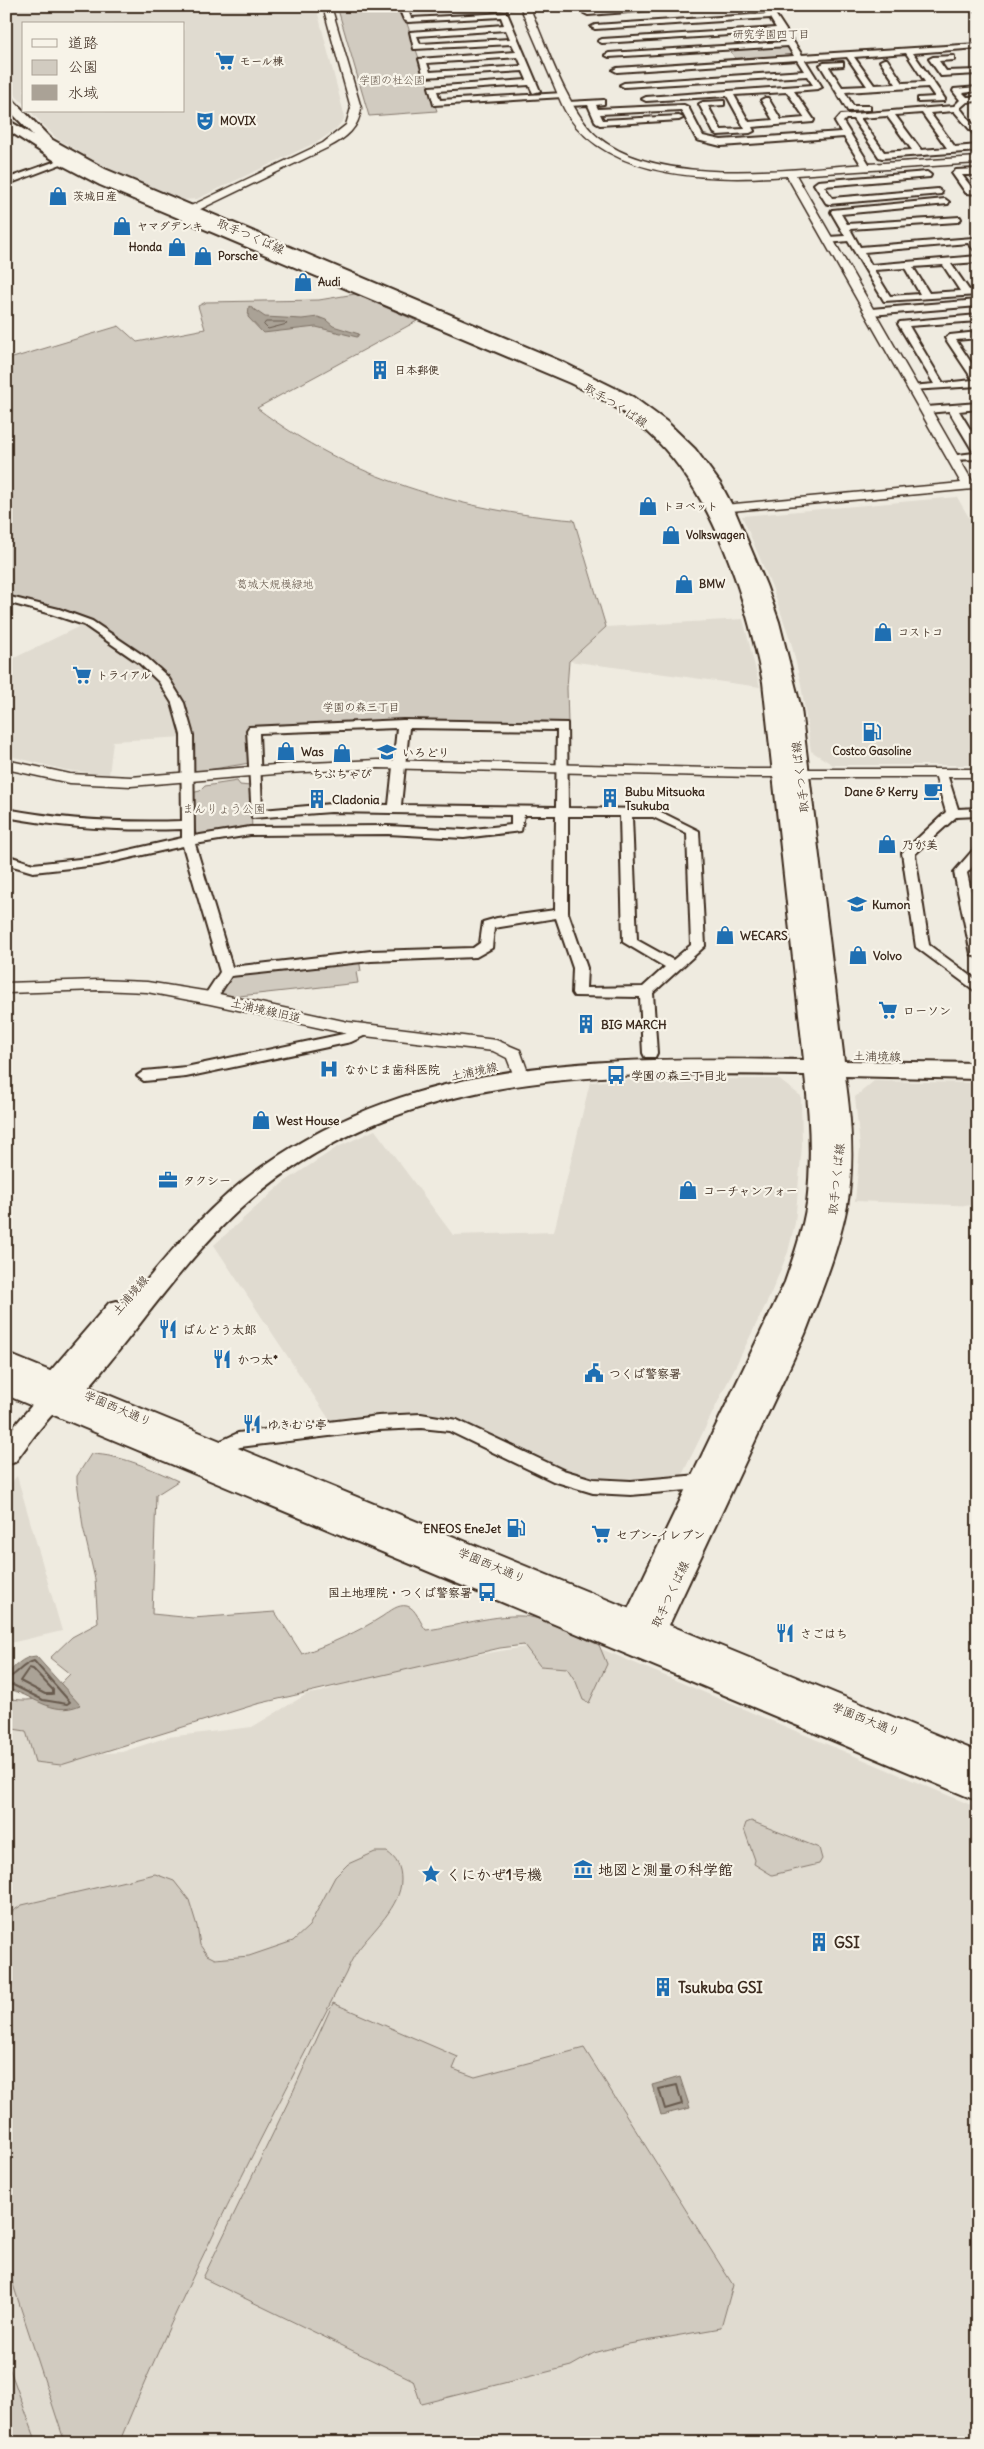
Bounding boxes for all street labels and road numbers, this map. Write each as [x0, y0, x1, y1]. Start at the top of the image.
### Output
street label: 取手つくば線 [215, 215, 287, 257]
street label: 取手つくば線 [581, 380, 651, 430]
street label: 取手つくば線 [788, 740, 812, 814]
street label: 土浦境線旧道 [229, 995, 303, 1025]
street label: 土浦境線 [853, 1048, 901, 1064]
street label: 土浦境線 [449, 1059, 499, 1083]
street label: 取手つくば線 [825, 1142, 847, 1216]
street label: 土浦境線 [109, 1272, 151, 1318]
street label: 学園西大通り [82, 1387, 154, 1429]
street label: 学園西大通り [456, 1544, 528, 1586]
street label: 取手つくば線 [648, 1558, 692, 1630]
street label: 学園西大通り [830, 1699, 902, 1739]

